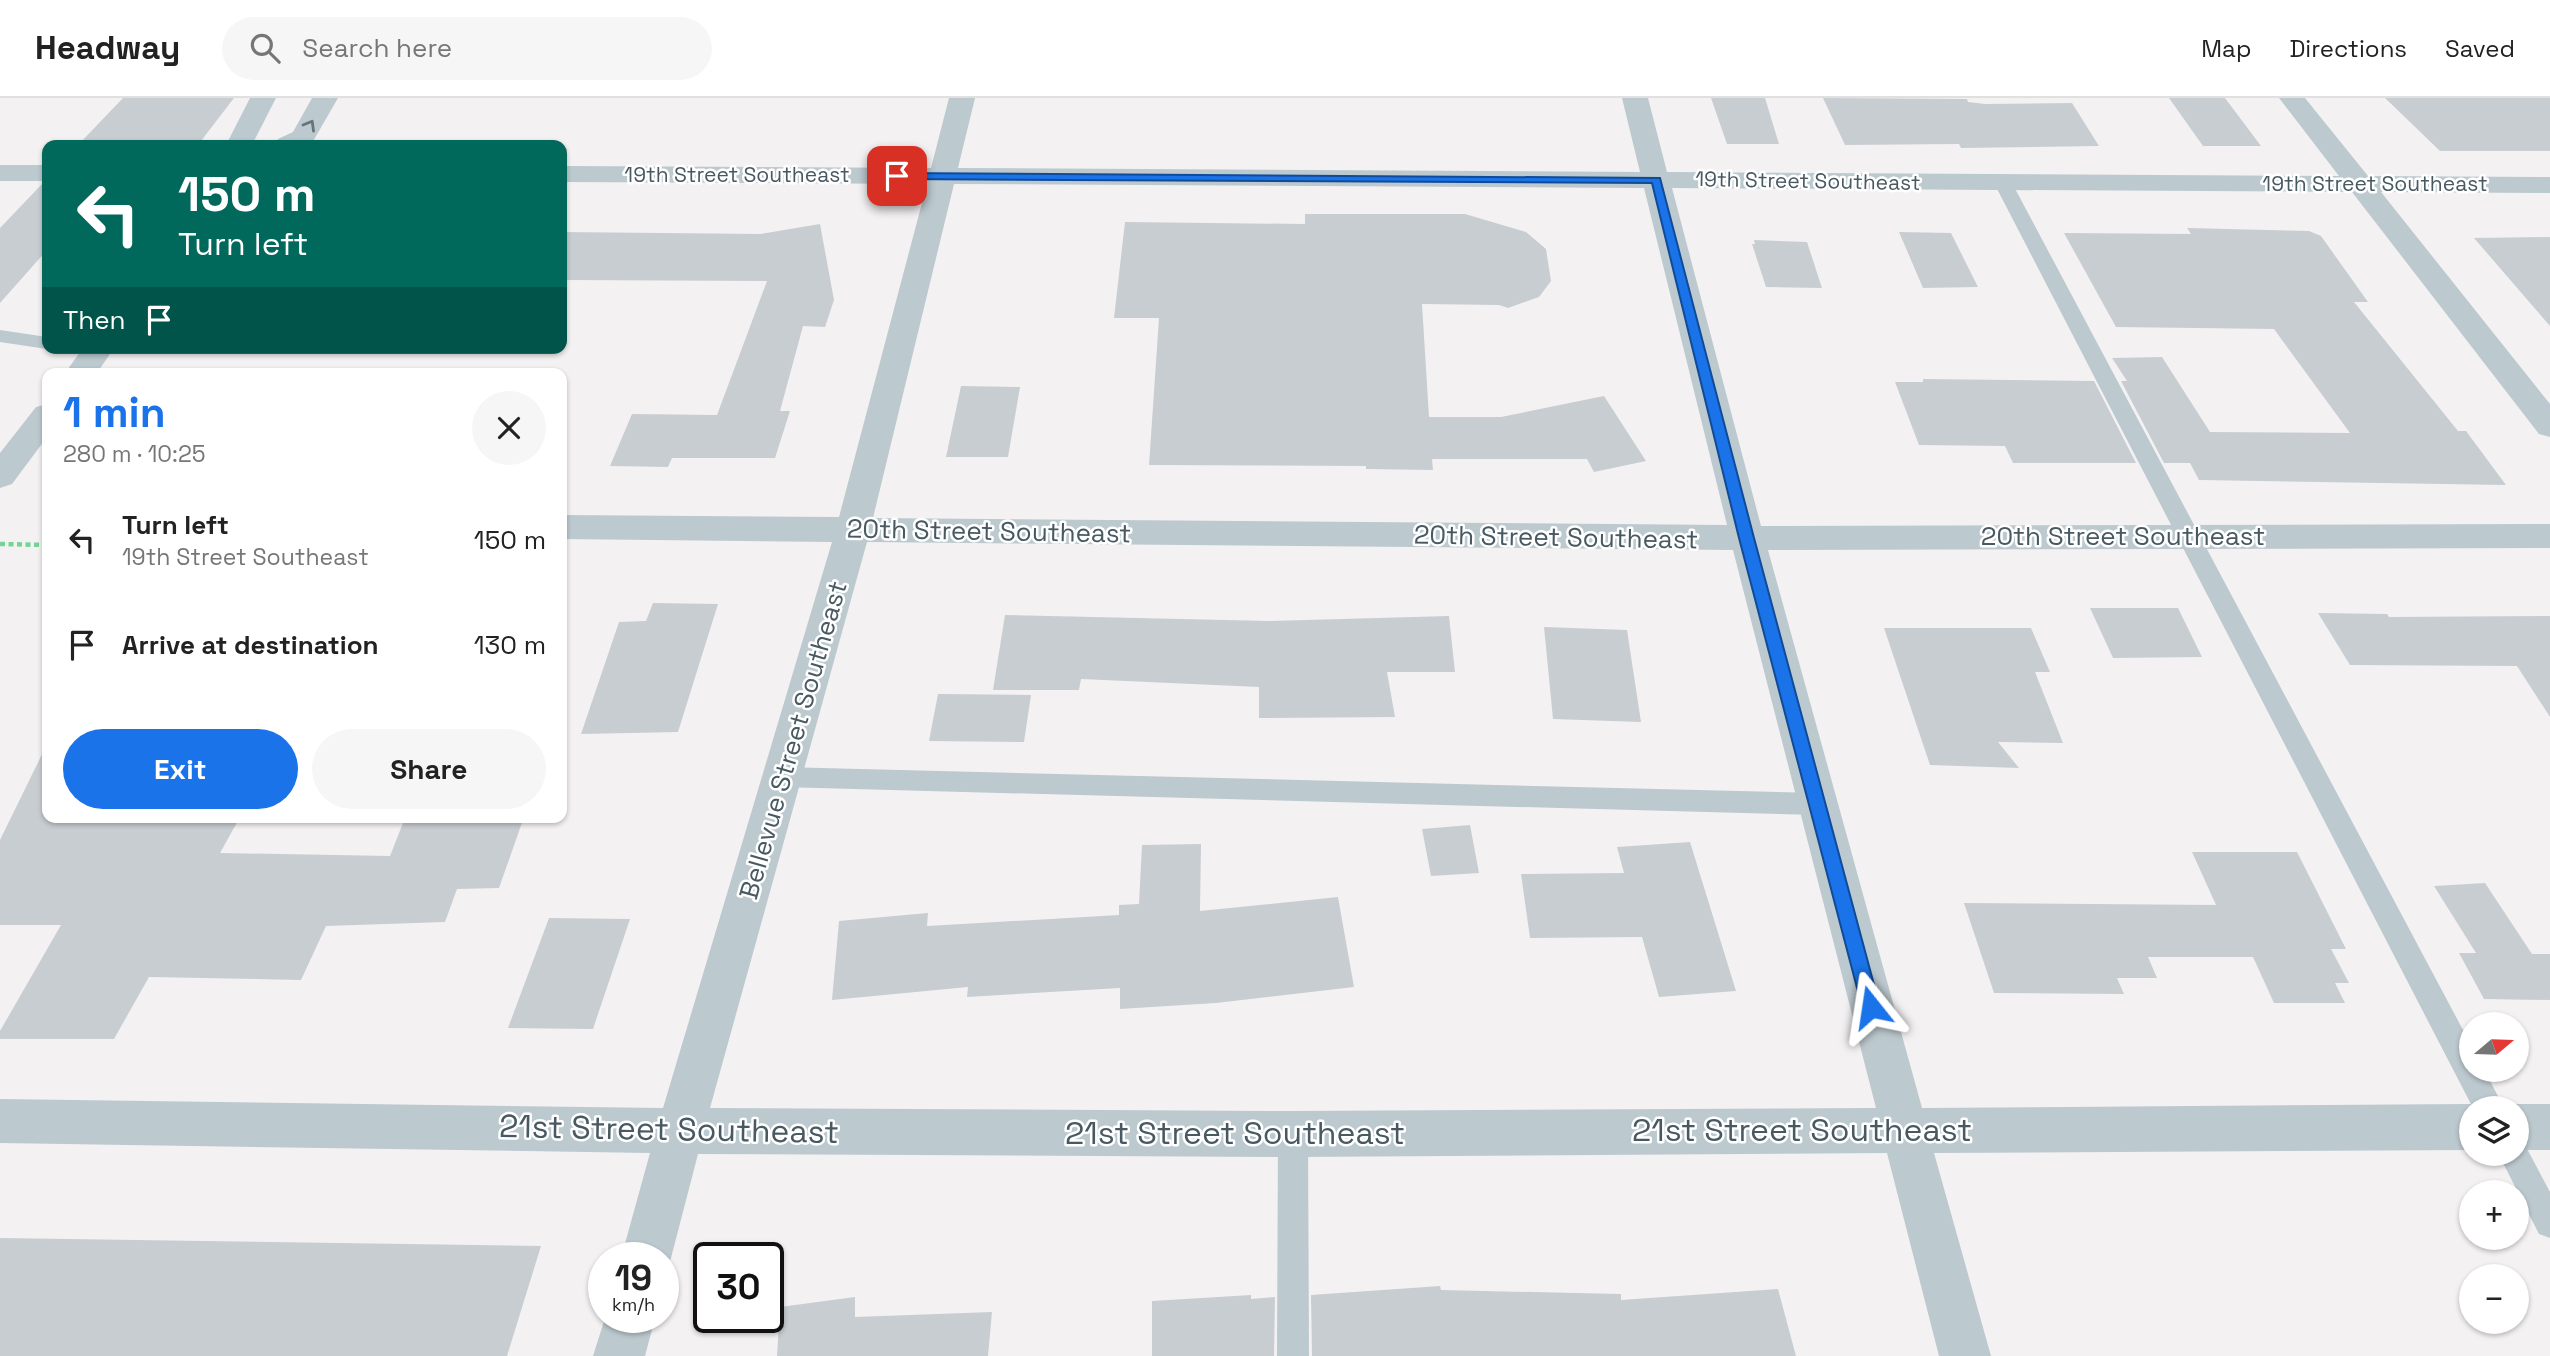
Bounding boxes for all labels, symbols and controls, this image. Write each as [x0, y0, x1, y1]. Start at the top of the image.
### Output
search box [222, 17, 712, 80]
text: Headway [35, 27, 180, 69]
icon: search [246, 29, 284, 67]
text: Search here [302, 31, 452, 65]
text: Map [2201, 33, 2251, 64]
text: Directions [2289, 33, 2407, 64]
text: Saved [2445, 33, 2515, 64]
one-way arrow [301, 120, 314, 133]
pin [867, 146, 927, 206]
icon: arrive [878, 157, 916, 195]
street label: 19th Street Southeast [624, 161, 850, 188]
text: 150 m [178, 163, 316, 225]
street label: 19th Street Southeast [1695, 165, 1921, 196]
icon: left [63, 168, 154, 259]
street label: 19th Street Southeast [2262, 170, 2488, 197]
text: Turn left [178, 224, 308, 264]
icon: arrive [140, 301, 178, 339]
text: Then [63, 303, 126, 337]
text: 1 min [63, 386, 166, 439]
button: close [472, 391, 546, 465]
text: 280 m · 10:25 [63, 439, 206, 469]
text: Turn left [122, 508, 229, 542]
street label: 20th Street Southeast [846, 512, 1132, 550]
street label: 20th Street Southeast [1413, 518, 1699, 556]
street label: 20th Street Southeast [1981, 519, 2265, 553]
icon: left [63, 521, 101, 559]
text: 150 m [474, 523, 546, 557]
text: 19th Street Southeast [122, 542, 369, 572]
street label: Bellevue Street Southeast [731, 577, 855, 903]
icon: arrive [63, 626, 101, 664]
text: Arrive at destination [122, 628, 379, 662]
text: 130 m [474, 628, 546, 662]
button: Exit [63, 729, 298, 809]
button: Share [312, 729, 546, 809]
position arrow [1834, 970, 1908, 1044]
north arrow [2459, 1012, 2529, 1082]
map controls [2459, 1012, 2529, 1334]
button: layers [2459, 1096, 2529, 1166]
street label: 21st Street Southeast [499, 1106, 839, 1152]
street label: 21st Street Southeast [1632, 1110, 1972, 1150]
street label: 21st Street Southeast [1065, 1113, 1405, 1153]
button: + [2459, 1180, 2529, 1250]
speed limit sign: 30 [693, 1242, 784, 1333]
text: 19 [615, 1256, 652, 1300]
button: − [2459, 1264, 2529, 1334]
text: km/h [612, 1293, 655, 1316]

